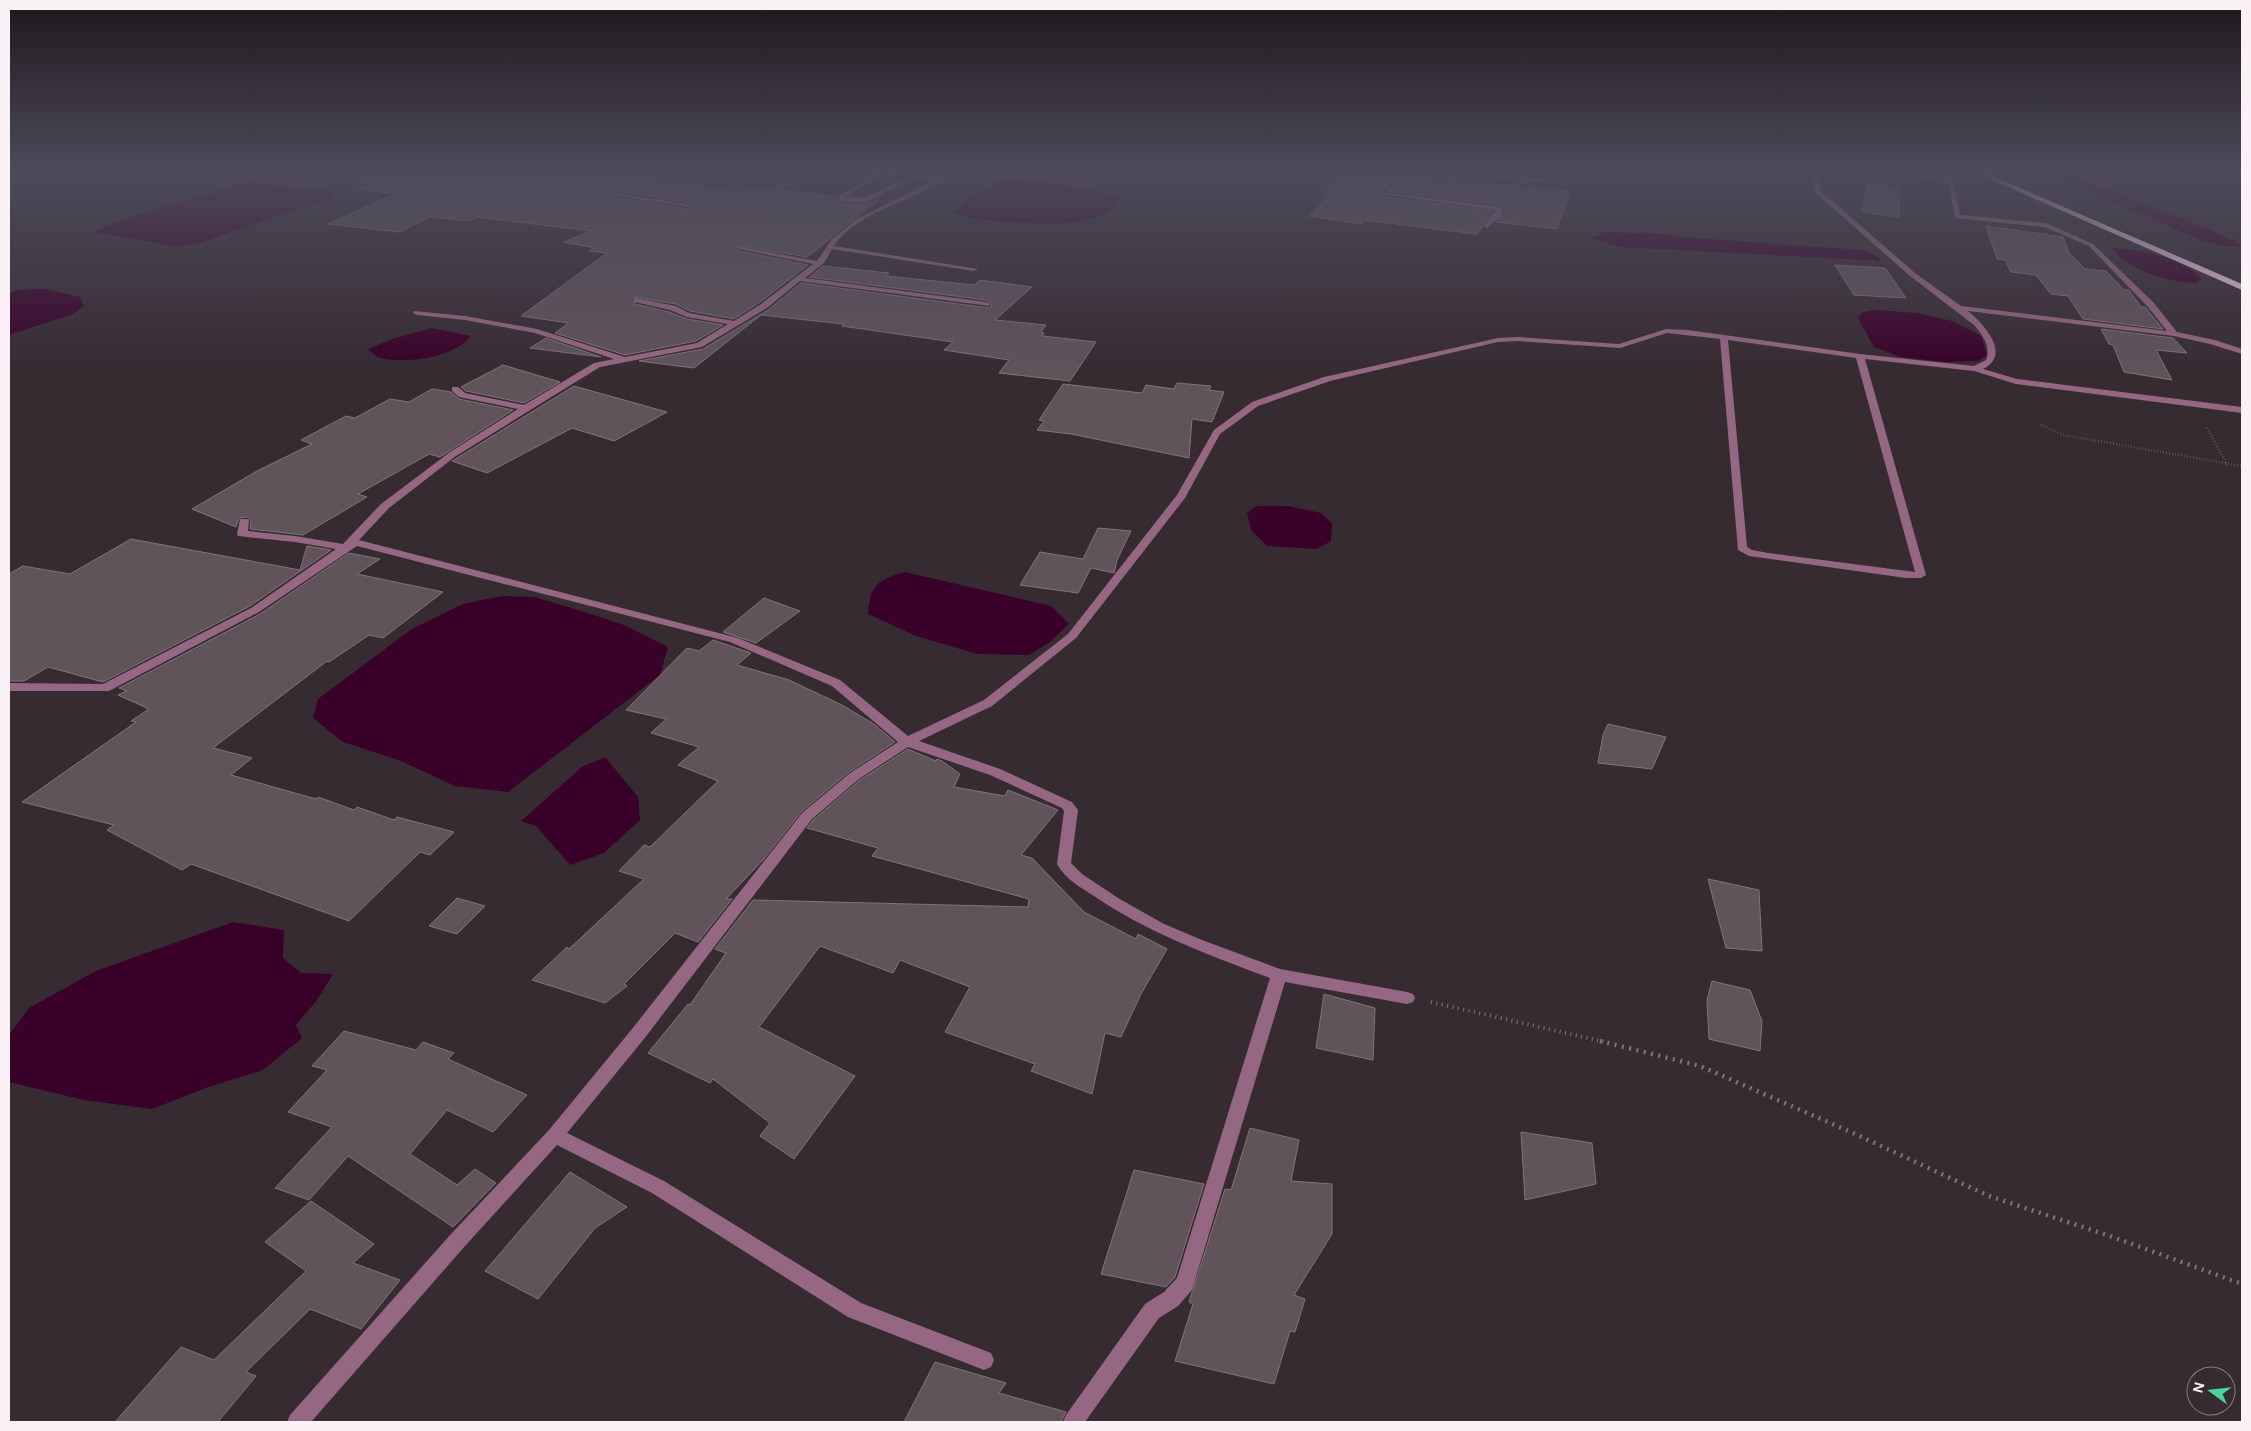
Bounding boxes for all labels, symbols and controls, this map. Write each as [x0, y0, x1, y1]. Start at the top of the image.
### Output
north arrow [2186, 1366, 2236, 1416]
text: N [2188, 1380, 2208, 1395]

